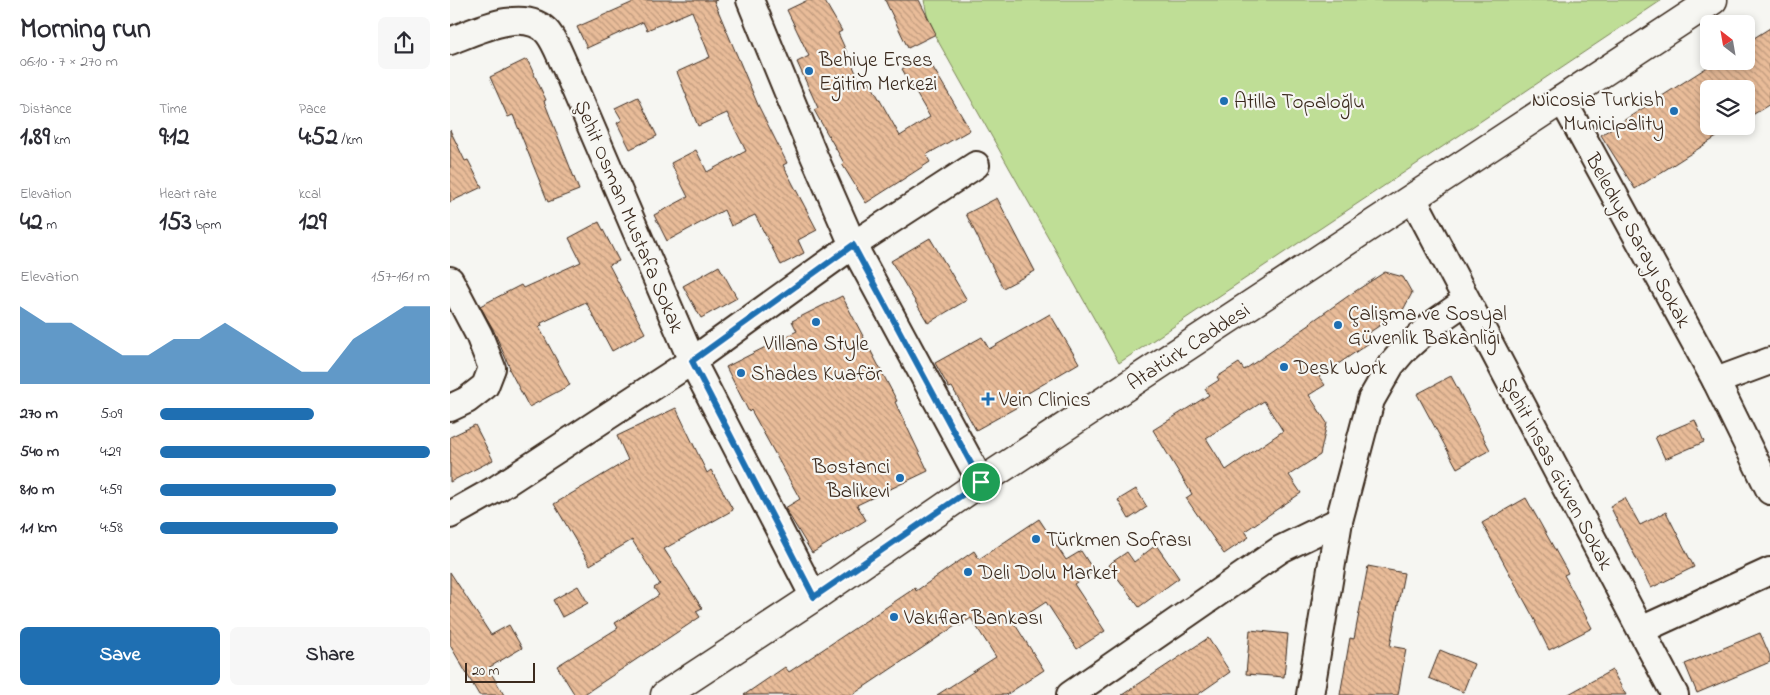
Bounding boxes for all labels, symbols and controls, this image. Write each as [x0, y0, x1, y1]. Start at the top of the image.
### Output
text: Morning run [20, 10, 151, 51]
north arrow [1700, 15, 1755, 70]
map controls [1700, 15, 1755, 135]
button: share [378, 17, 430, 69]
place label: Behiye Erses Eğitim Merkezi [818, 46, 937, 102]
text: 06:10 · 7 × 270 m [20, 50, 118, 74]
marker: Behiye Erses Eğitim Merkezi [803, 65, 815, 77]
button: layers [1700, 80, 1755, 135]
place label: Nicosia Turkish Municipality [1532, 86, 1664, 142]
place label: Atilla Topaloğlu [1234, 88, 1365, 120]
marker: Atilla Topaloğlu [1218, 95, 1230, 107]
street label: Şehit Osman Mustafa Sokak [565, 96, 691, 339]
text: Distance [20, 99, 72, 120]
text: Time [159, 99, 187, 120]
text: Pace [299, 99, 326, 120]
marker: Nicosia Turkish Municipality [1668, 105, 1680, 117]
text: 1.89 [20, 120, 50, 156]
text: 9:12 [159, 120, 189, 156]
text: 4:52 [299, 120, 338, 156]
text: km [50, 130, 70, 151]
text: /km [338, 130, 363, 151]
street label: Beledıye Sarayı Sokak [1575, 147, 1698, 335]
text: Elevation [20, 184, 71, 205]
text: Heart rate [159, 184, 217, 205]
text: kcal [299, 184, 321, 205]
text: 42 [20, 205, 43, 241]
text: 153 [159, 205, 192, 241]
text: 129 [299, 205, 327, 241]
text: m [43, 215, 57, 236]
text: bpm [192, 215, 221, 236]
text: Elevation [20, 265, 79, 289]
text: 157–161 m [371, 265, 430, 289]
street label: Atatürk Caddesi [1122, 297, 1257, 399]
place label: Çalişma ve Sosyal Güvenlik Bakanlığı [1348, 300, 1507, 356]
marker: Villana Style [810, 316, 822, 328]
marker: Çalişma ve Sosyal Güvenlik Bakanlığı [1332, 319, 1344, 331]
place label: Villana Style [762, 330, 869, 362]
place label: Desk Work [1293, 354, 1388, 384]
place label: Shades Kuaför [751, 360, 883, 390]
marker: Desk Work [1278, 361, 1290, 373]
marker: Shades Kuaför [735, 367, 747, 379]
street label: Şehit İnsas Güven Sokak [1493, 372, 1620, 576]
place label: Vein Clinics [998, 386, 1091, 416]
marker: Vein Clinics [981, 392, 995, 406]
text: 270 m [20, 402, 58, 426]
text: 5:09 [100, 402, 122, 426]
text: 540 m [20, 440, 59, 464]
text: 4:29 [100, 440, 121, 464]
place label: Bostanci Balikevi [811, 453, 890, 507]
pin [960, 461, 1002, 503]
icon: arrive [967, 468, 995, 496]
marker: Bostanci Balikevi [894, 472, 906, 484]
text: 810 m [20, 478, 54, 502]
text: 4:59 [100, 478, 122, 502]
text: 1.1 km [20, 516, 57, 540]
text: 4:58 [100, 516, 123, 540]
place label: Türkmen Sofrası [1046, 526, 1192, 556]
marker: Türkmen Sofrası [1030, 533, 1042, 545]
place label: Deli Dolu Market [977, 559, 1118, 589]
marker: Deli Dolu Market [962, 566, 974, 578]
place label: Vakıflar Bankası [903, 604, 1043, 634]
marker: Vakıflar Bankası [888, 611, 900, 623]
button: Save [20, 627, 220, 685]
button: Share [230, 627, 430, 685]
scale bar [465, 660, 535, 683]
text: 20 m [472, 661, 499, 682]

